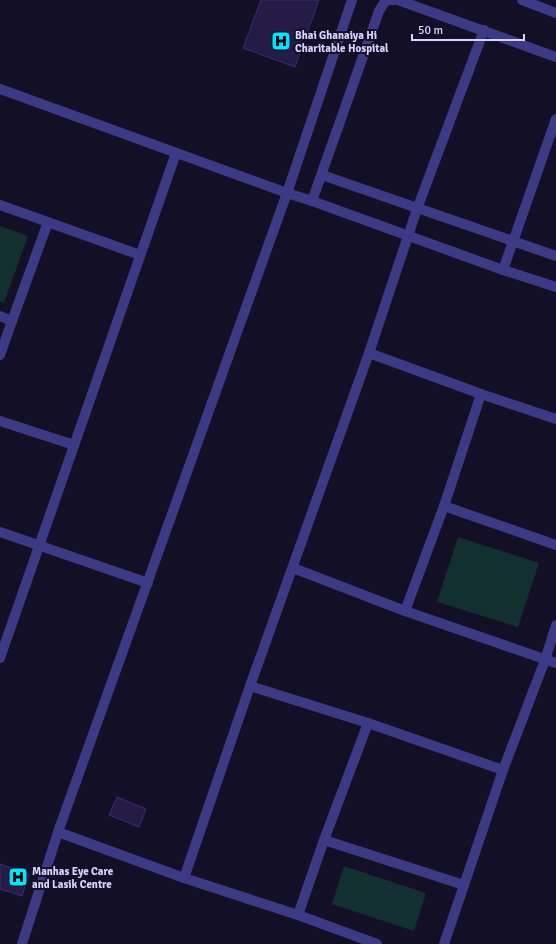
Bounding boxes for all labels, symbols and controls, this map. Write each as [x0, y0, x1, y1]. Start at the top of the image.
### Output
scale bar [412, 16, 524, 42]
text: 50 m [418, 23, 443, 38]
place label: Bhai Ghanaiya Hi Charitable Hospital [295, 29, 389, 55]
hospital icon: Bhai Ghanaiya Hi Charitable Hospital [270, 30, 292, 52]
place label: Manhas Eye Care and Lasik Centre [32, 865, 114, 891]
hospital icon: Manhas Eye Care and Lasik Centre [7, 866, 29, 888]

